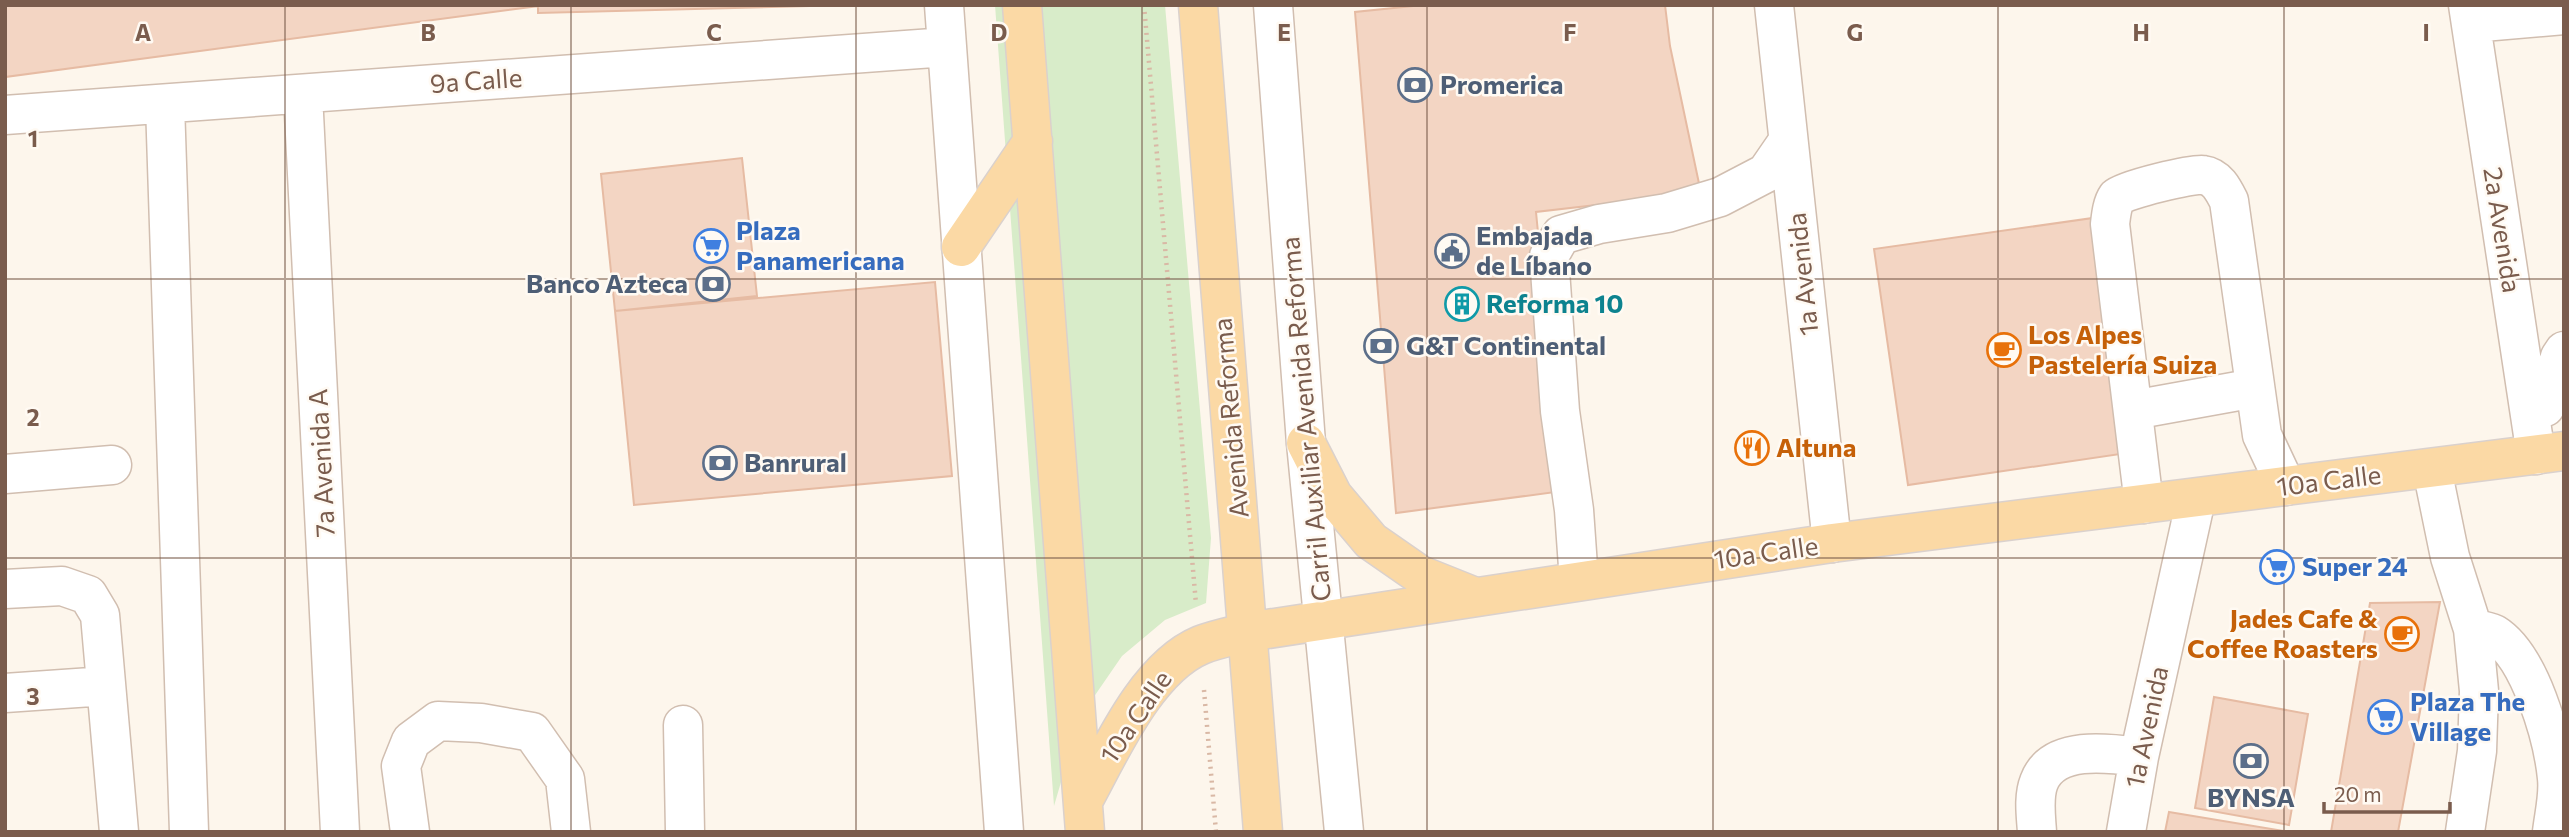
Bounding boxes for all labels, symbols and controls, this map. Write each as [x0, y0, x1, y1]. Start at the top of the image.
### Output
text: A [135, 18, 152, 46]
text: B [420, 18, 436, 46]
text: C [706, 18, 722, 46]
text: D [991, 18, 1008, 46]
text: E [1277, 18, 1291, 46]
text: F [1563, 18, 1577, 46]
text: G [1847, 18, 1863, 46]
text: H [2132, 18, 2150, 46]
text: I [2422, 18, 2430, 46]
street label: 9a Calle [429, 61, 523, 98]
bank icon: Promerica [1396, 66, 1434, 104]
place label: Promerica [1440, 68, 1563, 99]
text: 1 [28, 124, 38, 152]
street label: 2a Avenida [2478, 165, 2529, 295]
street label: 1a Avenida [1780, 211, 1823, 337]
place label: Plaza Panamericana [736, 214, 905, 275]
place label: Embajada de Líbano [1476, 219, 1593, 280]
supermarket icon: Plaza Panamericana [692, 227, 730, 265]
public building icon: Embajada de Líbano [1433, 232, 1471, 270]
street label: Carril Auxiliar Avenida Reforma [1273, 235, 1336, 603]
bank icon: Banco Azteca [694, 265, 732, 303]
place label: Banco Azteca [526, 267, 688, 298]
building icon: Reforma 10 [1443, 285, 1481, 323]
place label: Reforma 10 [1486, 287, 1623, 318]
street label: Avenida Reforma [1205, 317, 1254, 519]
place label: Los Alpes Pastelería Suiza [2028, 318, 2217, 379]
bank icon: G&T Continental [1362, 327, 1400, 365]
place label: G&T Continental [1406, 329, 1606, 360]
cafe icon: Los Alpes Pastelería Suiza [1985, 331, 2023, 369]
street label: 7a Avenida A [301, 388, 340, 538]
text: 2 [26, 403, 40, 431]
restaurant icon: Altuna [1733, 429, 1771, 467]
place label: Altuna [1776, 431, 1856, 462]
bank icon: Banrural [701, 444, 739, 482]
place label: Banrural [744, 446, 847, 477]
street label: 10a Calle [2275, 458, 2383, 501]
street label: 10a Calle [1712, 529, 1820, 574]
supermarket icon: Super 24 [2258, 548, 2296, 586]
place label: Super 24 [2302, 550, 2408, 581]
place label: Jades Cafe & Coffee Roasters [2187, 602, 2378, 663]
cafe icon: Jades Cafe & Coffee Roasters [2383, 615, 2421, 653]
street label: 1a Avenida [2118, 663, 2174, 790]
street label: 10a Calle [1093, 664, 1177, 768]
text: 3 [26, 682, 40, 710]
place label: Plaza The Village [2410, 685, 2525, 746]
supermarket icon: Plaza The Village [2366, 698, 2404, 736]
bank icon: BYNSA [2232, 742, 2270, 780]
scale bar [2324, 770, 2450, 814]
place label: BYNSA [2207, 781, 2295, 812]
text: 20 m [2334, 781, 2382, 806]

